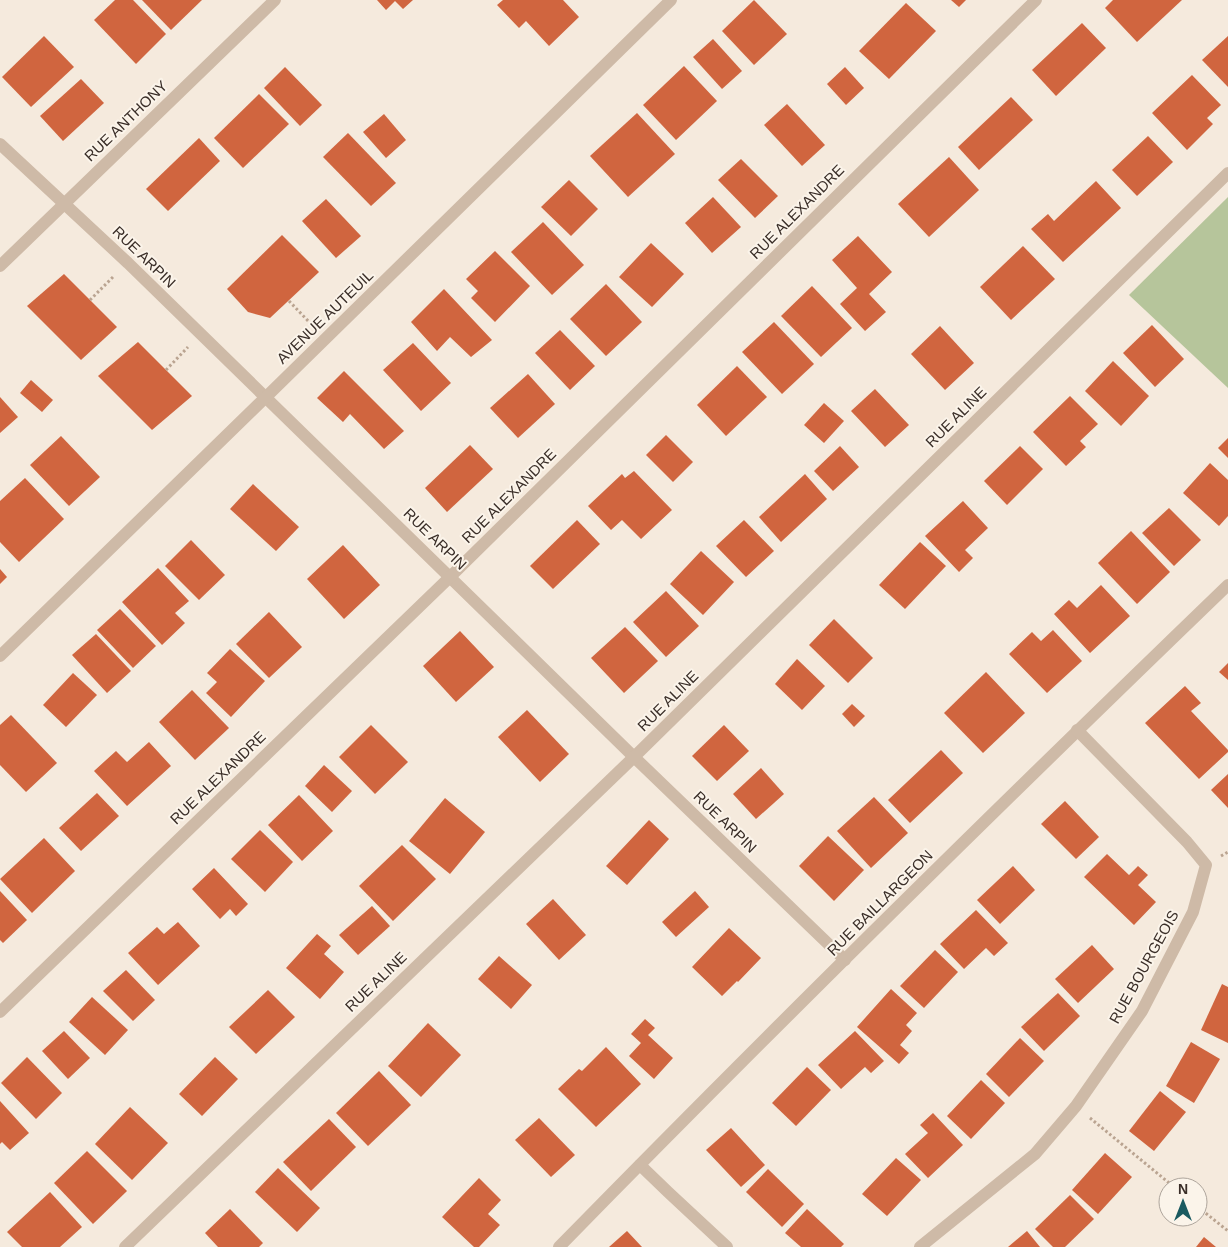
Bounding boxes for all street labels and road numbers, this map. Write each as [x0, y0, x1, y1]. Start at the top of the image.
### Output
street label: RUE ANTHONY [81, 77, 171, 164]
street label: RUE ALEXANDRE [746, 161, 847, 262]
street label: RUE ARPIN [109, 222, 179, 291]
street label: AVENUE AUTEUIL [273, 266, 376, 367]
street label: RUE ALINE [922, 383, 989, 450]
street label: RUE ALEXANDRE [458, 445, 559, 546]
street label: RUE ARPIN [400, 504, 470, 573]
street label: RUE ALINE [634, 667, 701, 734]
street label: RUE ALEXANDRE [166, 728, 269, 827]
street label: RUE ARPIN [690, 787, 760, 856]
street label: RUE BAILLARGEON [824, 847, 936, 959]
street label: RUE BOURGEOIS [1105, 907, 1182, 1026]
street label: RUE ALINE [342, 948, 410, 1015]

